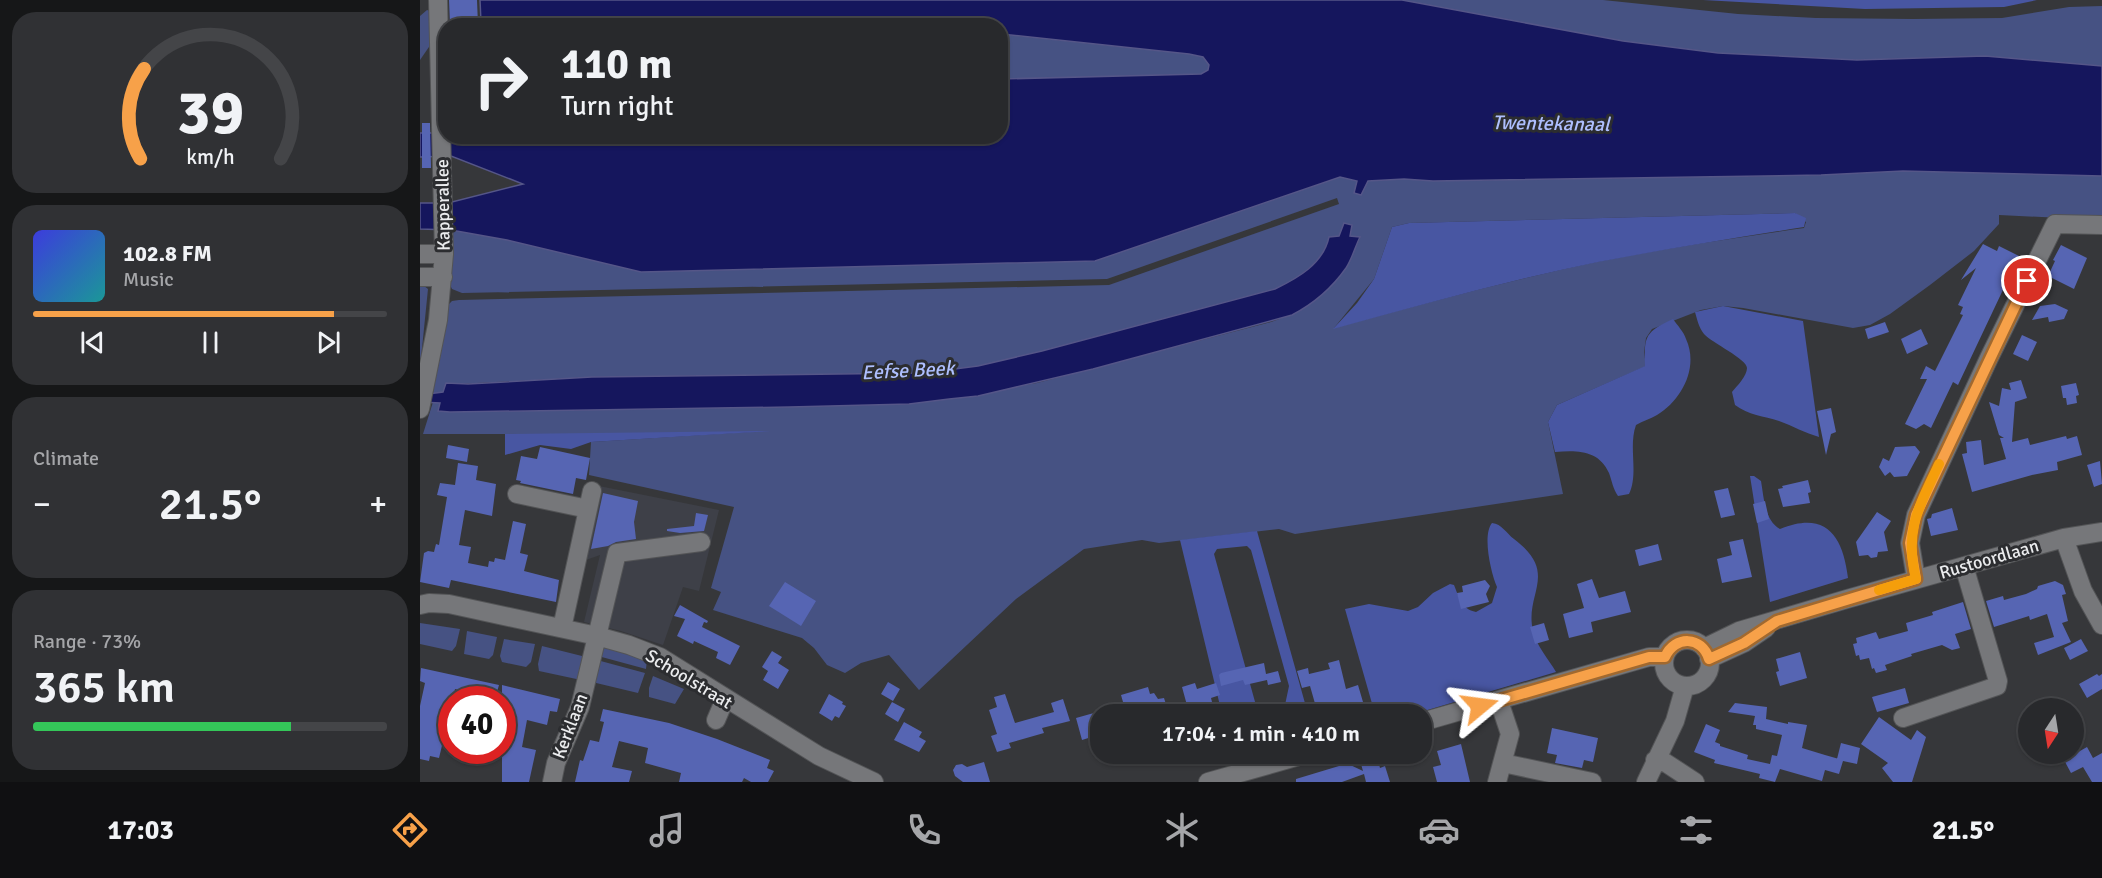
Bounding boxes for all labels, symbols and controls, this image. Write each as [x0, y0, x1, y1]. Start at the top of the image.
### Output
text: 110 m [561, 39, 672, 90]
icon: right [462, 42, 540, 120]
text: 39 [176, 74, 244, 151]
text: Turn right [561, 90, 674, 123]
water label: Twentekanaal [1492, 110, 1612, 137]
text: km/h [186, 145, 234, 171]
street label: Kapperallee [431, 159, 455, 251]
text: 102.8 FM [123, 240, 212, 267]
pin [2001, 255, 2052, 306]
icon: arrive [2010, 264, 2043, 297]
text: Music [123, 267, 174, 292]
icon: previous [76, 326, 109, 359]
icon: pause [194, 326, 227, 359]
icon: next [312, 326, 345, 359]
water label: Eefse Beek [861, 355, 957, 385]
text: Climate [33, 446, 99, 471]
text: 21.5° [159, 477, 261, 532]
text: − [33, 484, 51, 525]
text: + [369, 484, 387, 525]
street label: Rustoordlaan [1937, 534, 2041, 584]
text: Range · 73% [33, 629, 141, 654]
street label: Schoolstraat [642, 645, 736, 713]
text: 365 km [33, 660, 175, 715]
position arrow [1448, 674, 1512, 738]
speed limit sign: 40 [438, 686, 516, 764]
street label: Kerklaan [548, 690, 592, 762]
north arrow [2018, 698, 2084, 764]
map controls [2018, 698, 2084, 764]
text: 17:04 · 1 min · 410 m [1162, 720, 1360, 747]
icon: directions [389, 809, 431, 851]
icon: music [646, 809, 688, 851]
icon: phone [903, 809, 945, 851]
icon: climate [1161, 809, 1203, 851]
icon: car [1418, 809, 1460, 851]
icon: filters [1675, 809, 1717, 851]
text: 17:03 [108, 814, 174, 847]
text: 21.5° [1932, 814, 1994, 847]

